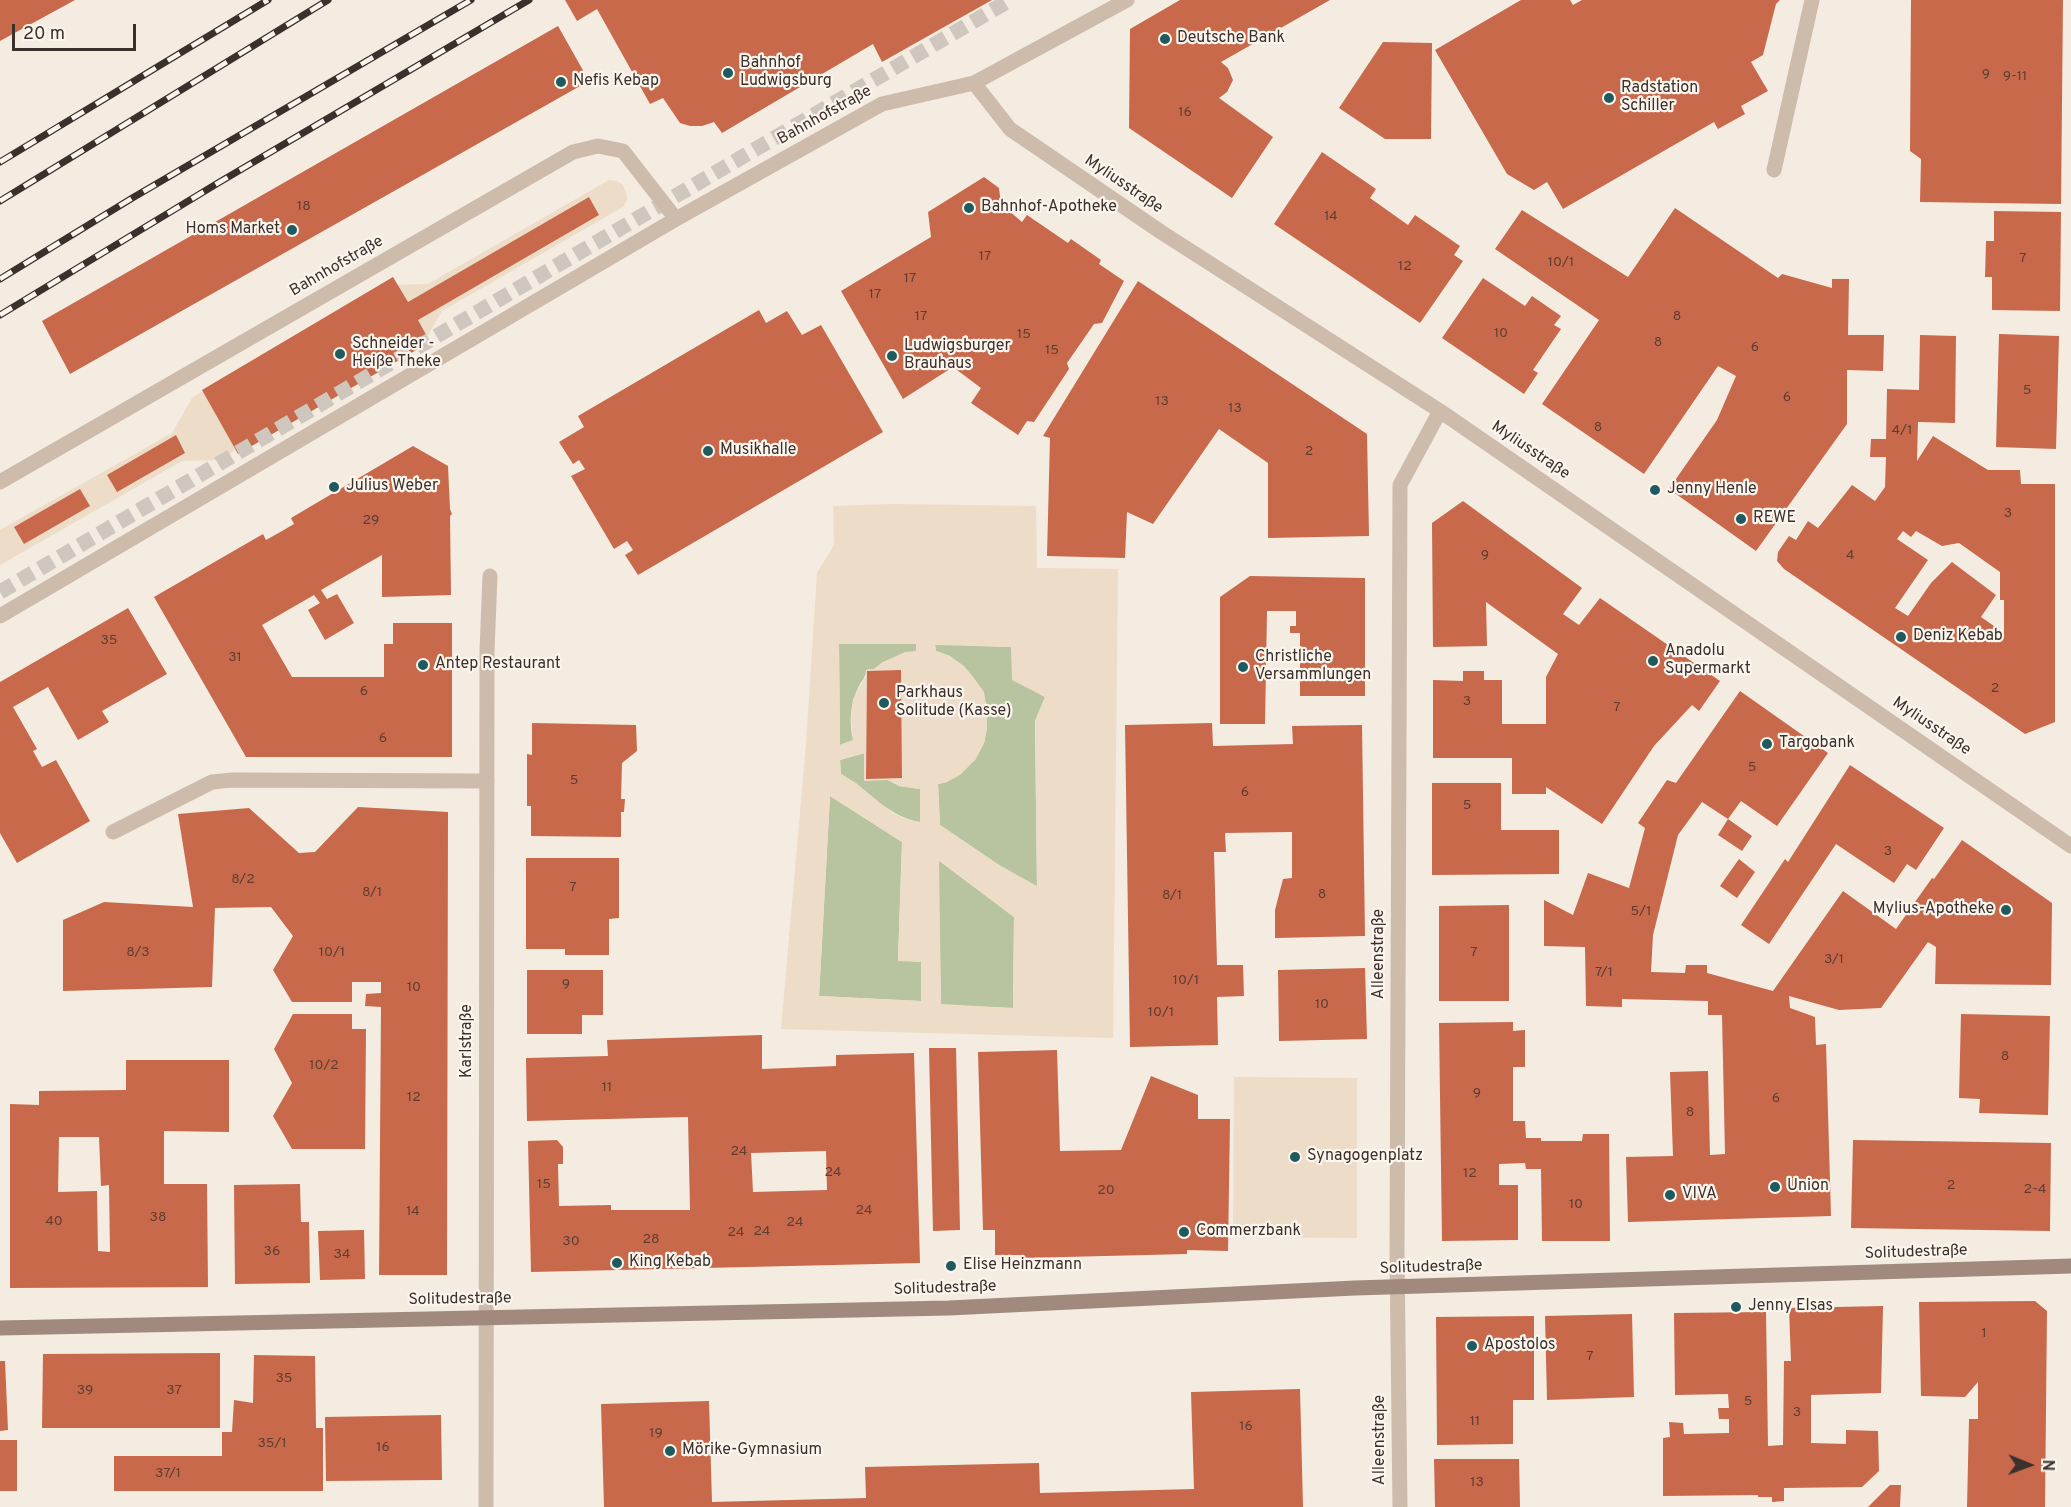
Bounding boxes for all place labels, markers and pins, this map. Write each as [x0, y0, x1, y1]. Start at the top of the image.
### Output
place label: Deutsche Bank [1177, 29, 1285, 49]
marker: Deutsche Bank [1158, 32, 1172, 46]
place label: Bahnhof Ludwigsburg [740, 54, 832, 92]
marker: Bahnhof Ludwigsburg [721, 66, 735, 80]
place label: Nefis Kebap [573, 72, 659, 92]
marker: Nefis Kebap [554, 75, 568, 89]
place label: Radstation Schiller [1621, 79, 1698, 117]
marker: Radstation Schiller [1602, 91, 1616, 105]
place label: Bahnhof-Apotheke [981, 198, 1117, 218]
marker: Bahnhof-Apotheke [962, 201, 976, 215]
place label: Homs Market [185, 220, 280, 240]
marker: Homs Market [285, 223, 299, 237]
place label: Schneider - Heiße Theke [352, 335, 441, 373]
place label: Ludwigsburger Brauhaus [904, 337, 1011, 375]
marker: Schneider - Heiße Theke [333, 347, 347, 361]
marker: Ludwigsburger Brauhaus [885, 349, 899, 363]
place label: Musikhalle [720, 441, 796, 461]
marker: Musikhalle [701, 444, 715, 458]
place label: Julius Weber [346, 477, 438, 497]
marker: Julius Weber [327, 480, 341, 494]
place label: Jenny Henle [1667, 480, 1757, 500]
marker: Jenny Henle [1648, 483, 1662, 497]
place label: REWE [1753, 509, 1796, 529]
marker: REWE [1734, 512, 1748, 526]
place label: Deniz Kebab [1913, 627, 2003, 647]
marker: Deniz Kebab [1894, 630, 1908, 644]
place label: Anadolu Supermarkt [1665, 642, 1751, 680]
place label: Christliche Versammlungen [1255, 648, 1371, 686]
marker: Anadolu Supermarkt [1646, 654, 1660, 668]
place label: Antep Restaurant [435, 655, 561, 675]
marker: Antep Restaurant [416, 658, 430, 672]
marker: Christliche Versammlungen [1236, 660, 1250, 674]
place label: Parkhaus Solitude (Kasse) [896, 684, 1012, 722]
marker: Parkhaus Solitude (Kasse) [877, 696, 891, 710]
place label: Targobank [1779, 734, 1855, 754]
marker: Targobank [1760, 737, 1774, 751]
place label: Mylius-Apotheke [1873, 900, 1994, 920]
marker: Mylius-Apotheke [1999, 903, 2013, 917]
place label: Synagogenplatz [1307, 1147, 1423, 1167]
marker: Synagogenplatz [1288, 1150, 1302, 1164]
place label: Union [1787, 1177, 1829, 1197]
marker: Union [1768, 1180, 1782, 1194]
place label: VIVA [1682, 1185, 1717, 1205]
marker: VIVA [1663, 1188, 1677, 1202]
place label: Commerzbank [1196, 1222, 1301, 1242]
marker: Commerzbank [1177, 1225, 1191, 1239]
place label: King Kebab [629, 1253, 711, 1273]
marker: King Kebab [610, 1256, 624, 1270]
place label: Elise Heinzmann [963, 1256, 1082, 1276]
marker: Elise Heinzmann [944, 1259, 958, 1273]
place label: Jenny Elsas [1748, 1297, 1833, 1317]
marker: Jenny Elsas [1729, 1300, 1743, 1314]
place label: Apostolos [1484, 1336, 1556, 1356]
marker: Apostolos [1465, 1339, 1479, 1353]
place label: Mörike-Gymnasium [682, 1441, 822, 1461]
marker: Mörike-Gymnasium [663, 1444, 677, 1458]

